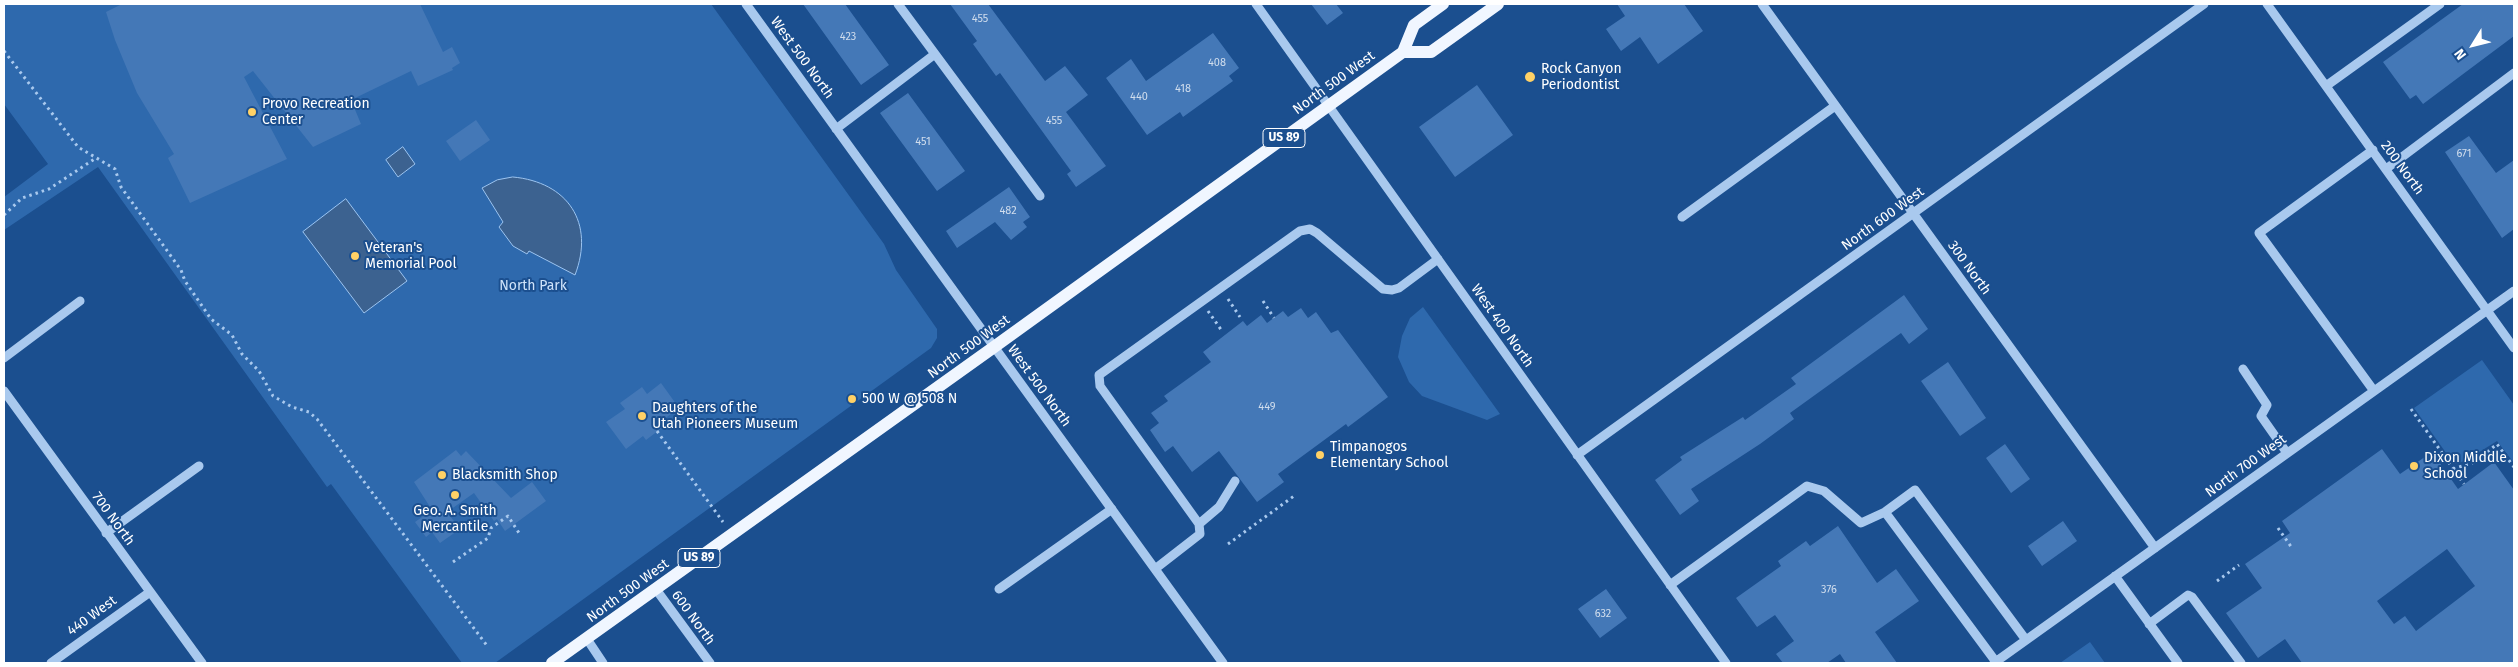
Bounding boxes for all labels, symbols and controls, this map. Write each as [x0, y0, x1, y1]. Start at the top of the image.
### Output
house number: 455 [972, 12, 988, 26]
street label: West 500 North [767, 14, 837, 102]
north arrow [2448, 20, 2498, 70]
house number: 423 [840, 30, 856, 44]
text: N [2451, 45, 2470, 63]
street label: North 500 West [1290, 48, 1378, 118]
house number: 408 [1208, 56, 1226, 70]
place label: Rock Canyon Periodontist [1541, 61, 1622, 94]
marker: Rock Canyon Periodontist [1523, 70, 1537, 84]
house number: 418 [1175, 82, 1191, 96]
house number: 440 [1130, 90, 1148, 104]
place label: Provo Recreation Center [262, 96, 370, 128]
marker: Provo Recreation Center [246, 106, 258, 118]
house number: 455 [1046, 114, 1062, 128]
road number: US 89 [1263, 128, 1305, 148]
house number: 451 [915, 135, 931, 149]
street label: 200 North [2377, 138, 2427, 198]
house number: 671 [2456, 147, 2472, 161]
street label: North 600 West [1839, 184, 1927, 254]
house number: 482 [999, 204, 1017, 218]
street label: 300 North [1944, 238, 1994, 298]
place label: Veteran's Memorial Pool [365, 240, 457, 272]
marker: Veteran's Memorial Pool [349, 250, 361, 262]
park label: North Park [499, 278, 567, 294]
street label: West 400 North [1467, 281, 1537, 371]
street label: North 500 West [925, 312, 1013, 382]
street label: West 500 North [1004, 342, 1074, 430]
place label: 500 W @ 508 N [862, 391, 957, 407]
marker: 500 W @ 508 N [846, 393, 858, 405]
place label: Daughters of the Utah Pioneers Museum [652, 400, 798, 432]
house number: 449 [1258, 400, 1276, 414]
marker: Daughters of the Utah Pioneers Museum [636, 410, 648, 422]
street label: North 700 West [2202, 431, 2290, 501]
place label: Timpanogos Elementary School [1330, 439, 1448, 472]
marker: Timpanogos Elementary School [1314, 449, 1326, 461]
place label: Dixon Middle School [2424, 450, 2507, 482]
marker: Dixon Middle School [2408, 460, 2420, 472]
place label: Blacksmith Shop [452, 467, 558, 483]
marker: Blacksmith Shop [436, 469, 448, 481]
street label: 700 North [88, 489, 138, 549]
marker: Geo. A. Smith Mercantile [449, 489, 461, 501]
place label: Geo. A. Smith Mercantile [413, 503, 497, 536]
road number: US 89 [678, 548, 720, 568]
street label: North 500 West [584, 556, 672, 626]
house number: 376 [1821, 583, 1837, 597]
street label: 600 North [668, 587, 718, 649]
street label: 440 West [64, 592, 120, 640]
house number: 632 [1595, 607, 1611, 621]

